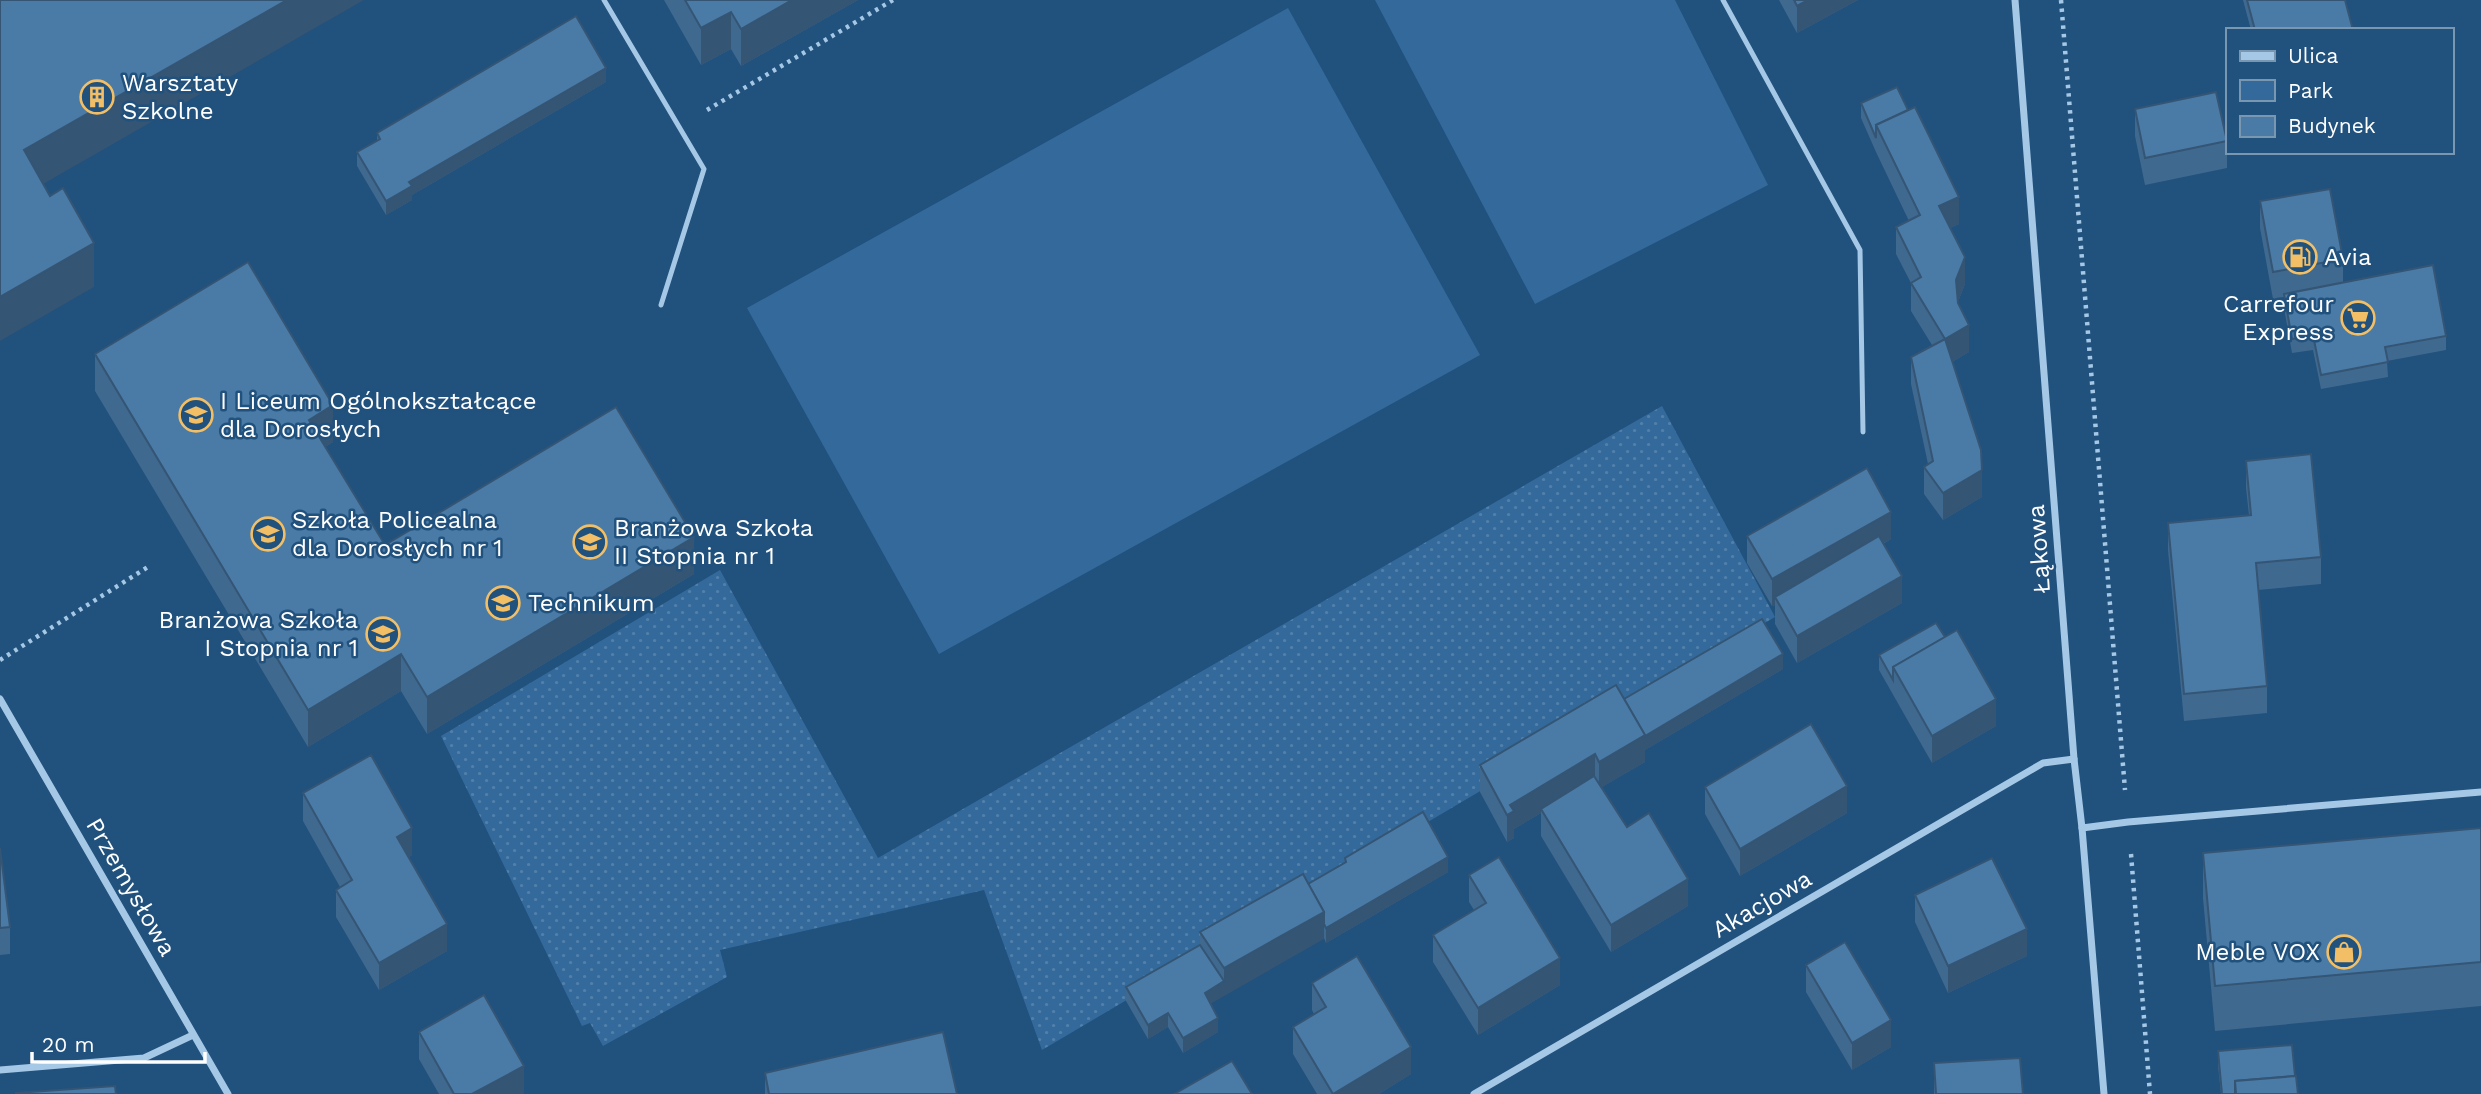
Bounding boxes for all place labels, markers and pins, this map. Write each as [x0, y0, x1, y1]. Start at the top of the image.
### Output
place label: Warsztaty Szkolne [122, 69, 239, 125]
building icon: Warsztaty Szkolne [78, 78, 116, 116]
fuel station icon: Avia [2281, 238, 2319, 276]
place label: Avia [2324, 243, 2372, 271]
place label: Carrefour Express [2223, 290, 2334, 346]
supermarket icon: Carrefour Express [2339, 299, 2377, 337]
place label: I Liceum Ogólnokształcące dla Dorosłych [220, 387, 537, 443]
school or university icon: I Liceum Ogólnokształcące dla Dorosłych [177, 396, 215, 434]
place label: Szkoła Policealna dla Dorosłych nr 1 [292, 506, 503, 562]
place label: Branżowa Szkoła II Stopnia nr 1 [614, 514, 813, 570]
school or university icon: Szkoła Policealna dla Dorosłych nr 1 [249, 515, 287, 553]
school or university icon: Branżowa Szkoła II Stopnia nr 1 [571, 523, 609, 561]
school or university icon: Technikum [484, 584, 522, 622]
place label: Technikum [528, 589, 655, 617]
place label: Branżowa Szkoła I Stopnia nr 1 [159, 606, 358, 662]
school or university icon: Branżowa Szkoła I Stopnia nr 1 [364, 615, 402, 653]
shop icon: Meble VOX [2325, 933, 2363, 971]
place label: Meble VOX [2195, 938, 2320, 966]

